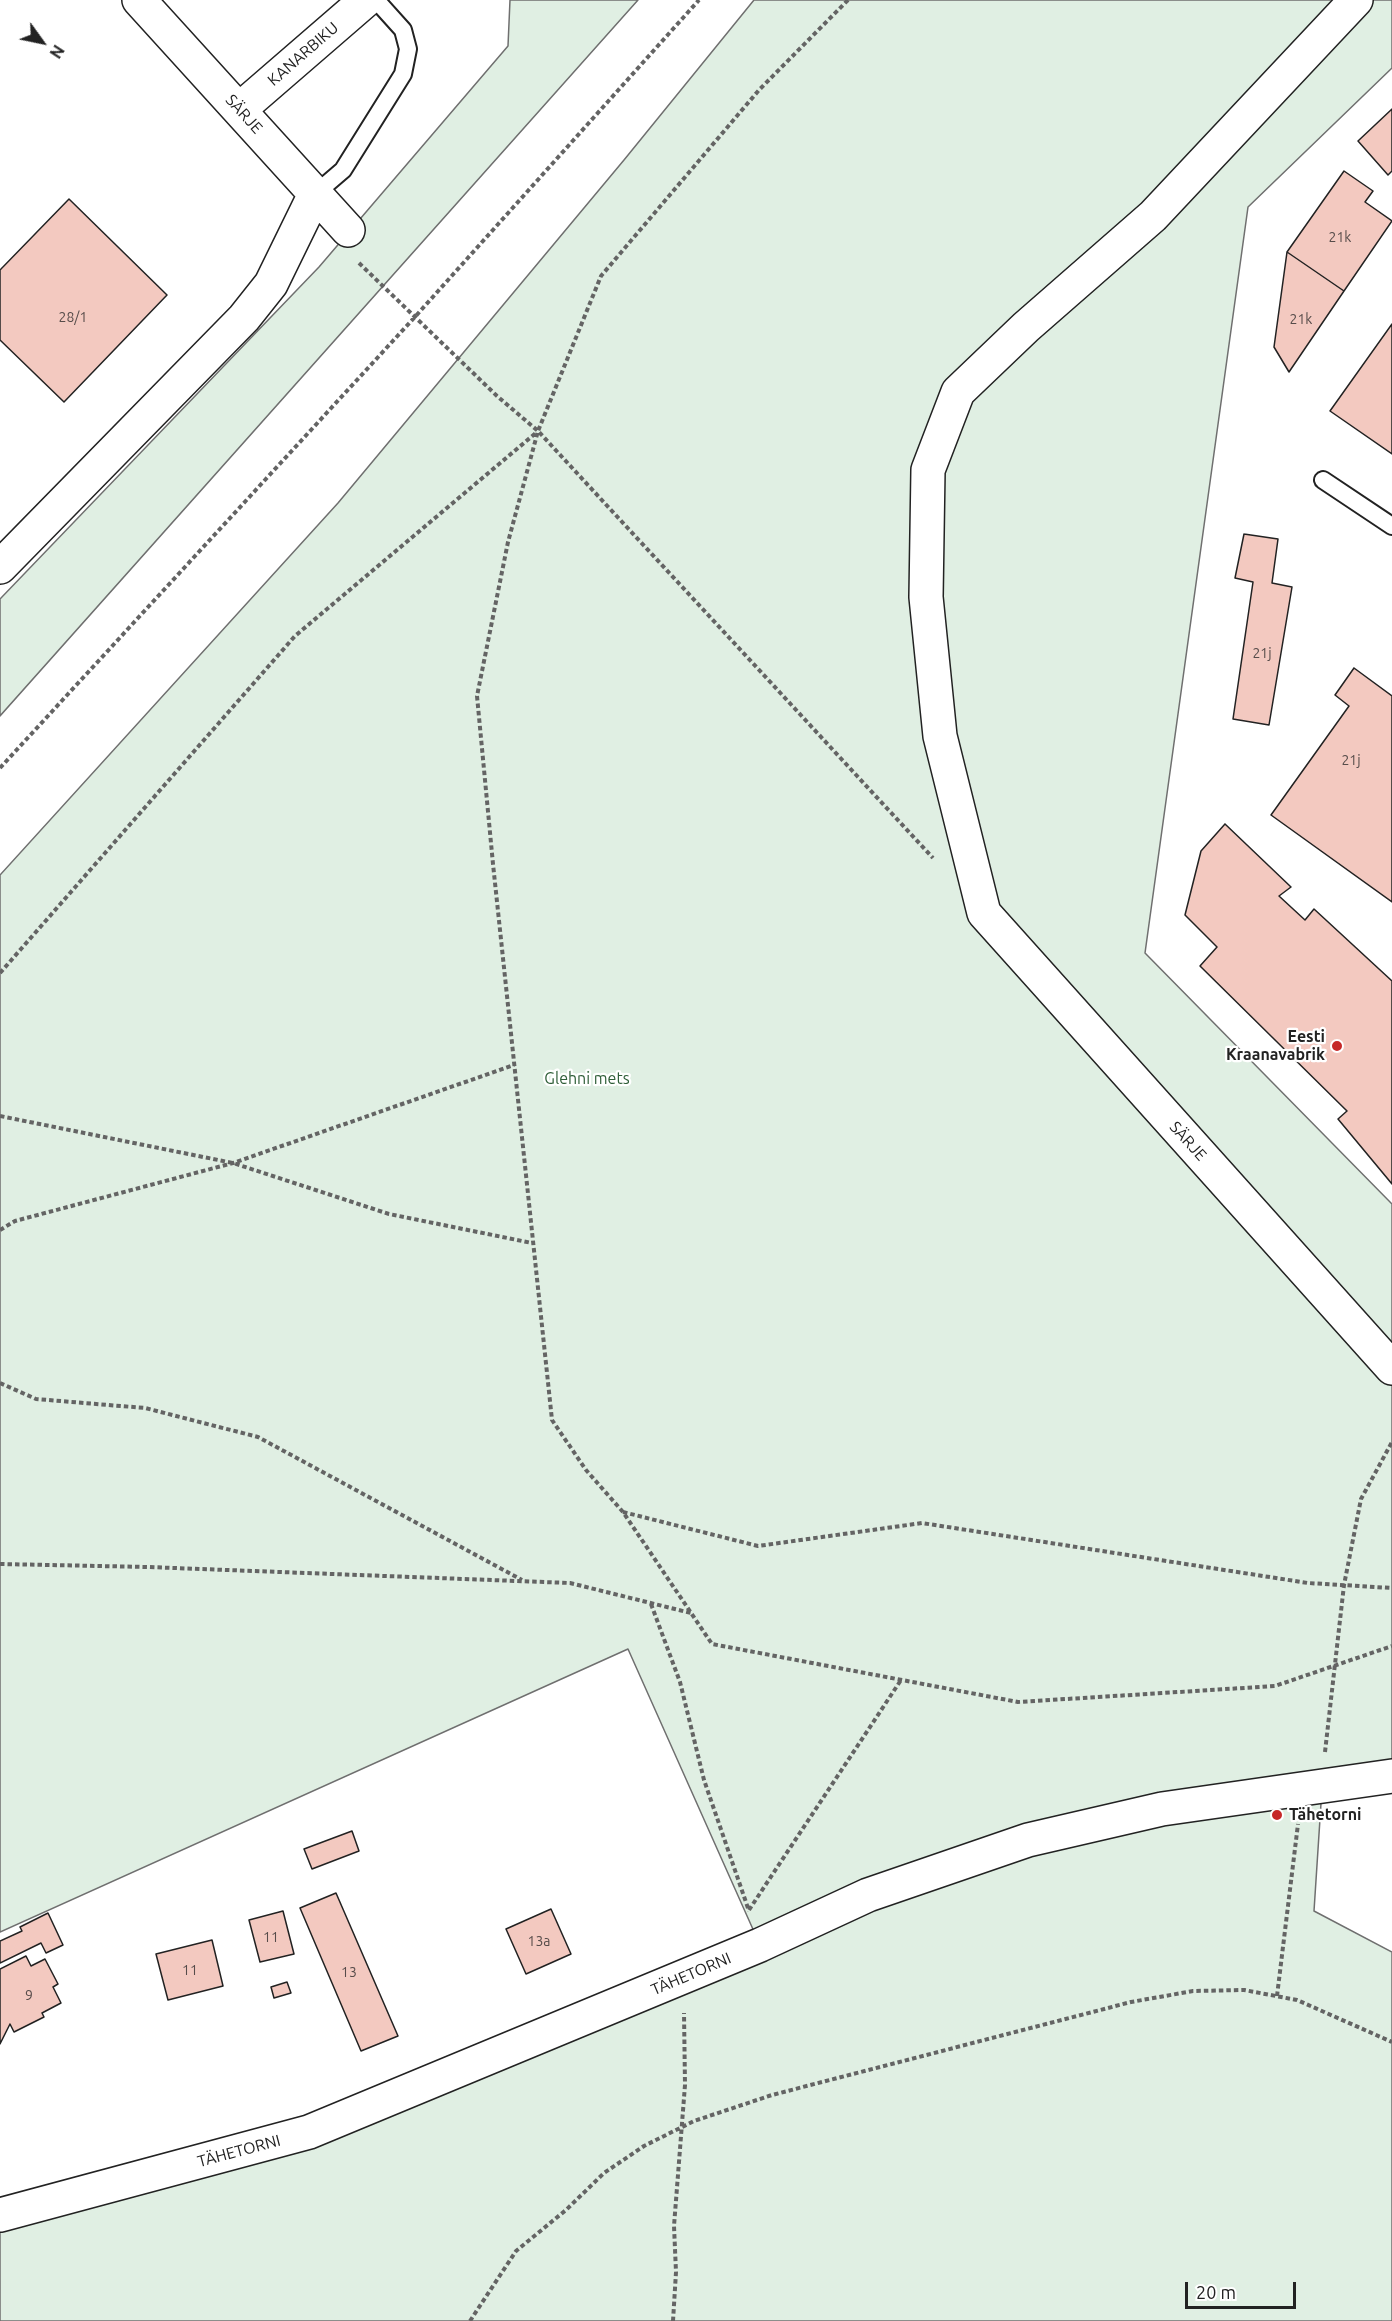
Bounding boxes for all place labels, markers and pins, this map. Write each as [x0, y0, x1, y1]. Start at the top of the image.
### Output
place label: Eesti Kraanavabrik [1226, 1027, 1325, 1065]
marker: Eesti Kraanavabrik [1330, 1039, 1344, 1053]
place label: Tähetorni [1289, 1805, 1361, 1825]
marker: Tähetorni [1270, 1808, 1284, 1822]

